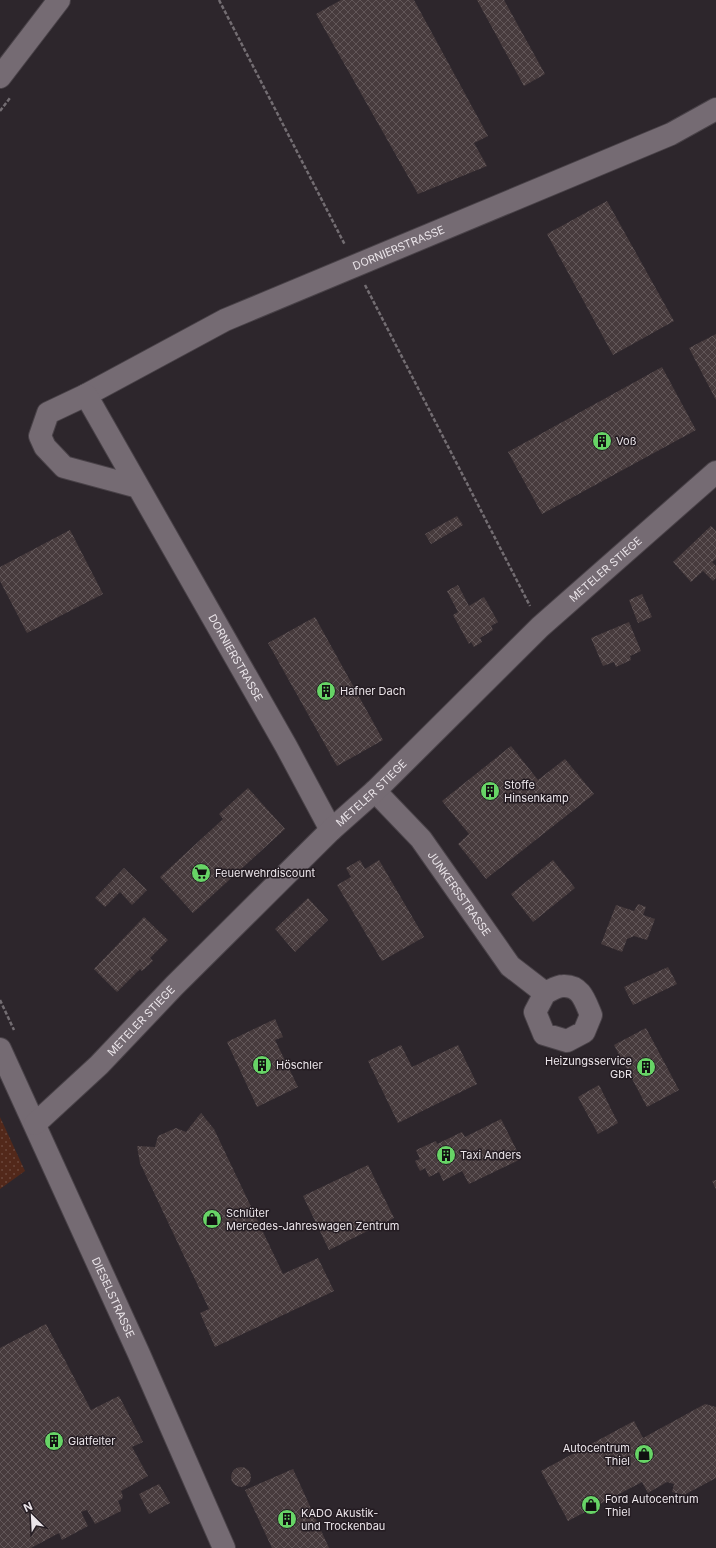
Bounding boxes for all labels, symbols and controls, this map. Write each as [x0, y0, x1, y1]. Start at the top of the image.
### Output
street label: DORNIERSTRASSE [351, 222, 447, 273]
building icon: Voß [591, 430, 613, 452]
place label: Voß [616, 434, 637, 448]
street label: METELER STIEGE [566, 534, 645, 605]
street label: DORNIERSTRASSE [205, 612, 266, 704]
building icon: Hafner Dach [315, 680, 337, 702]
place label: Hafner Dach [340, 684, 405, 698]
street label: METELER STIEGE [333, 757, 410, 829]
place label: Stoffe Hinsenkamp [504, 778, 569, 805]
building icon: Stoffe Hinsenkamp [479, 780, 501, 802]
street label: JUNKERSSTRASSE [425, 848, 494, 939]
supermarket icon: Feuerwehrdiscount [190, 862, 212, 884]
place label: Feuerwehrdiscount [215, 866, 315, 880]
street label: METELER STIEGE [104, 983, 178, 1059]
building icon: Höschler [251, 1054, 273, 1076]
place label: Heizungsservice GbR [545, 1054, 632, 1081]
building icon: Heizungsservice GbR [635, 1056, 657, 1078]
place label: Höschler [276, 1058, 323, 1072]
building icon: Taxi Anders [435, 1144, 457, 1166]
place label: Taxi Anders [460, 1148, 522, 1162]
place label: Schlüter Mercedes-Jahreswagen Zentrum [226, 1206, 399, 1233]
shop icon: Schlüter Mercedes-Jahreswagen Zentrum [201, 1208, 223, 1230]
street label: DIESELSTRASSE [89, 1255, 138, 1340]
building icon: Glatfelter [43, 1430, 65, 1452]
place label: Glatfelter [68, 1434, 115, 1448]
place label: Autocentrum Thiel [563, 1441, 630, 1468]
shop icon: Autocentrum Thiel [633, 1443, 655, 1465]
place label: Ford Autocentrum Thiel [605, 1492, 699, 1519]
shop icon: Ford Autocentrum Thiel [580, 1494, 602, 1516]
north arrow [12, 1496, 52, 1536]
text: N [21, 1499, 35, 1515]
place label: KADO Akustik- und Trockenbau [301, 1506, 385, 1533]
building icon: KADO Akustik- und Trockenbau [276, 1508, 298, 1530]

